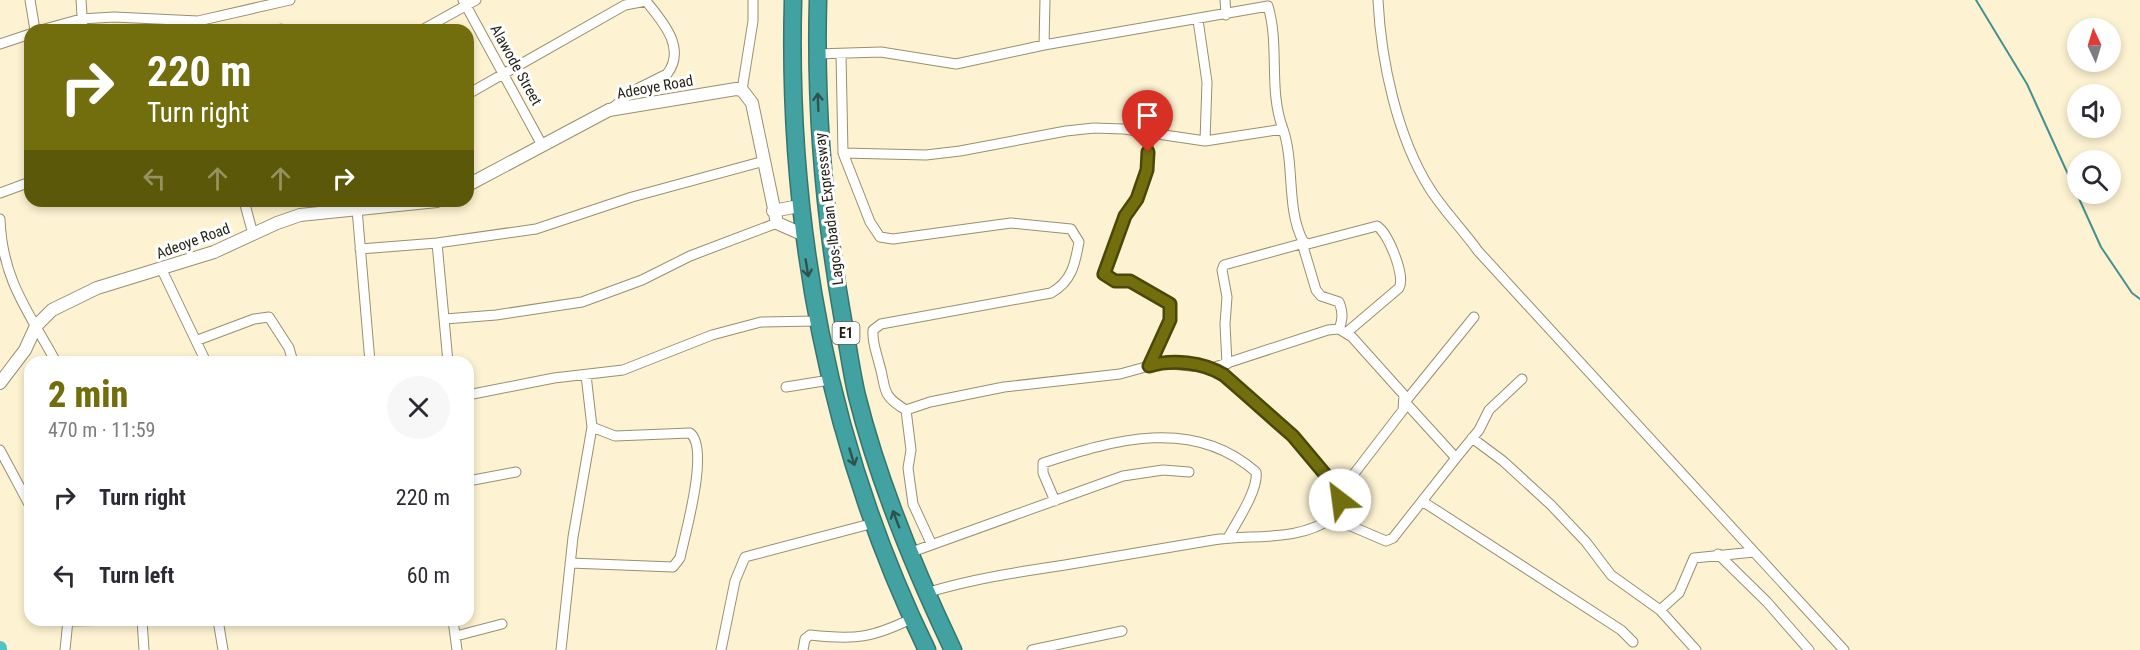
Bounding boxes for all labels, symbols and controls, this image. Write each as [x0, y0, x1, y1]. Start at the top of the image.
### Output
north arrow [2067, 18, 2121, 72]
map controls [2067, 18, 2121, 204]
street label: Alawode Street [486, 21, 546, 109]
text: 220 m [147, 47, 252, 96]
icon: right [48, 48, 126, 126]
street label: Adeoye Road [615, 71, 695, 103]
button: sound [2067, 84, 2121, 138]
pin [1122, 90, 1173, 152]
one-way arrow [812, 93, 823, 113]
text: Turn right [147, 97, 249, 129]
icon: arrive [1131, 99, 1164, 132]
street label: Lagos-Ibadan Expressway [811, 132, 847, 286]
button: search [2067, 150, 2121, 204]
icon: left [138, 162, 171, 195]
icon: ahead [201, 162, 234, 195]
icon: ahead [264, 162, 297, 195]
icon: right [327, 162, 360, 195]
street label: Adeoye Road [154, 219, 232, 263]
one-way arrow [802, 257, 813, 277]
road number: E1 [832, 322, 860, 344]
text: 2 min [48, 374, 128, 416]
button: close [387, 376, 450, 439]
text: 470 m · 11:59 [48, 418, 155, 442]
one-way arrow [847, 447, 858, 466]
position arrow [1308, 468, 1372, 532]
icon: right [48, 481, 81, 514]
text: Turn right [99, 485, 186, 510]
text: 220 m [396, 485, 450, 510]
one-way arrow [890, 510, 901, 529]
icon: left [48, 559, 81, 592]
text: Turn left [99, 563, 174, 588]
text: 60 m [407, 563, 450, 588]

